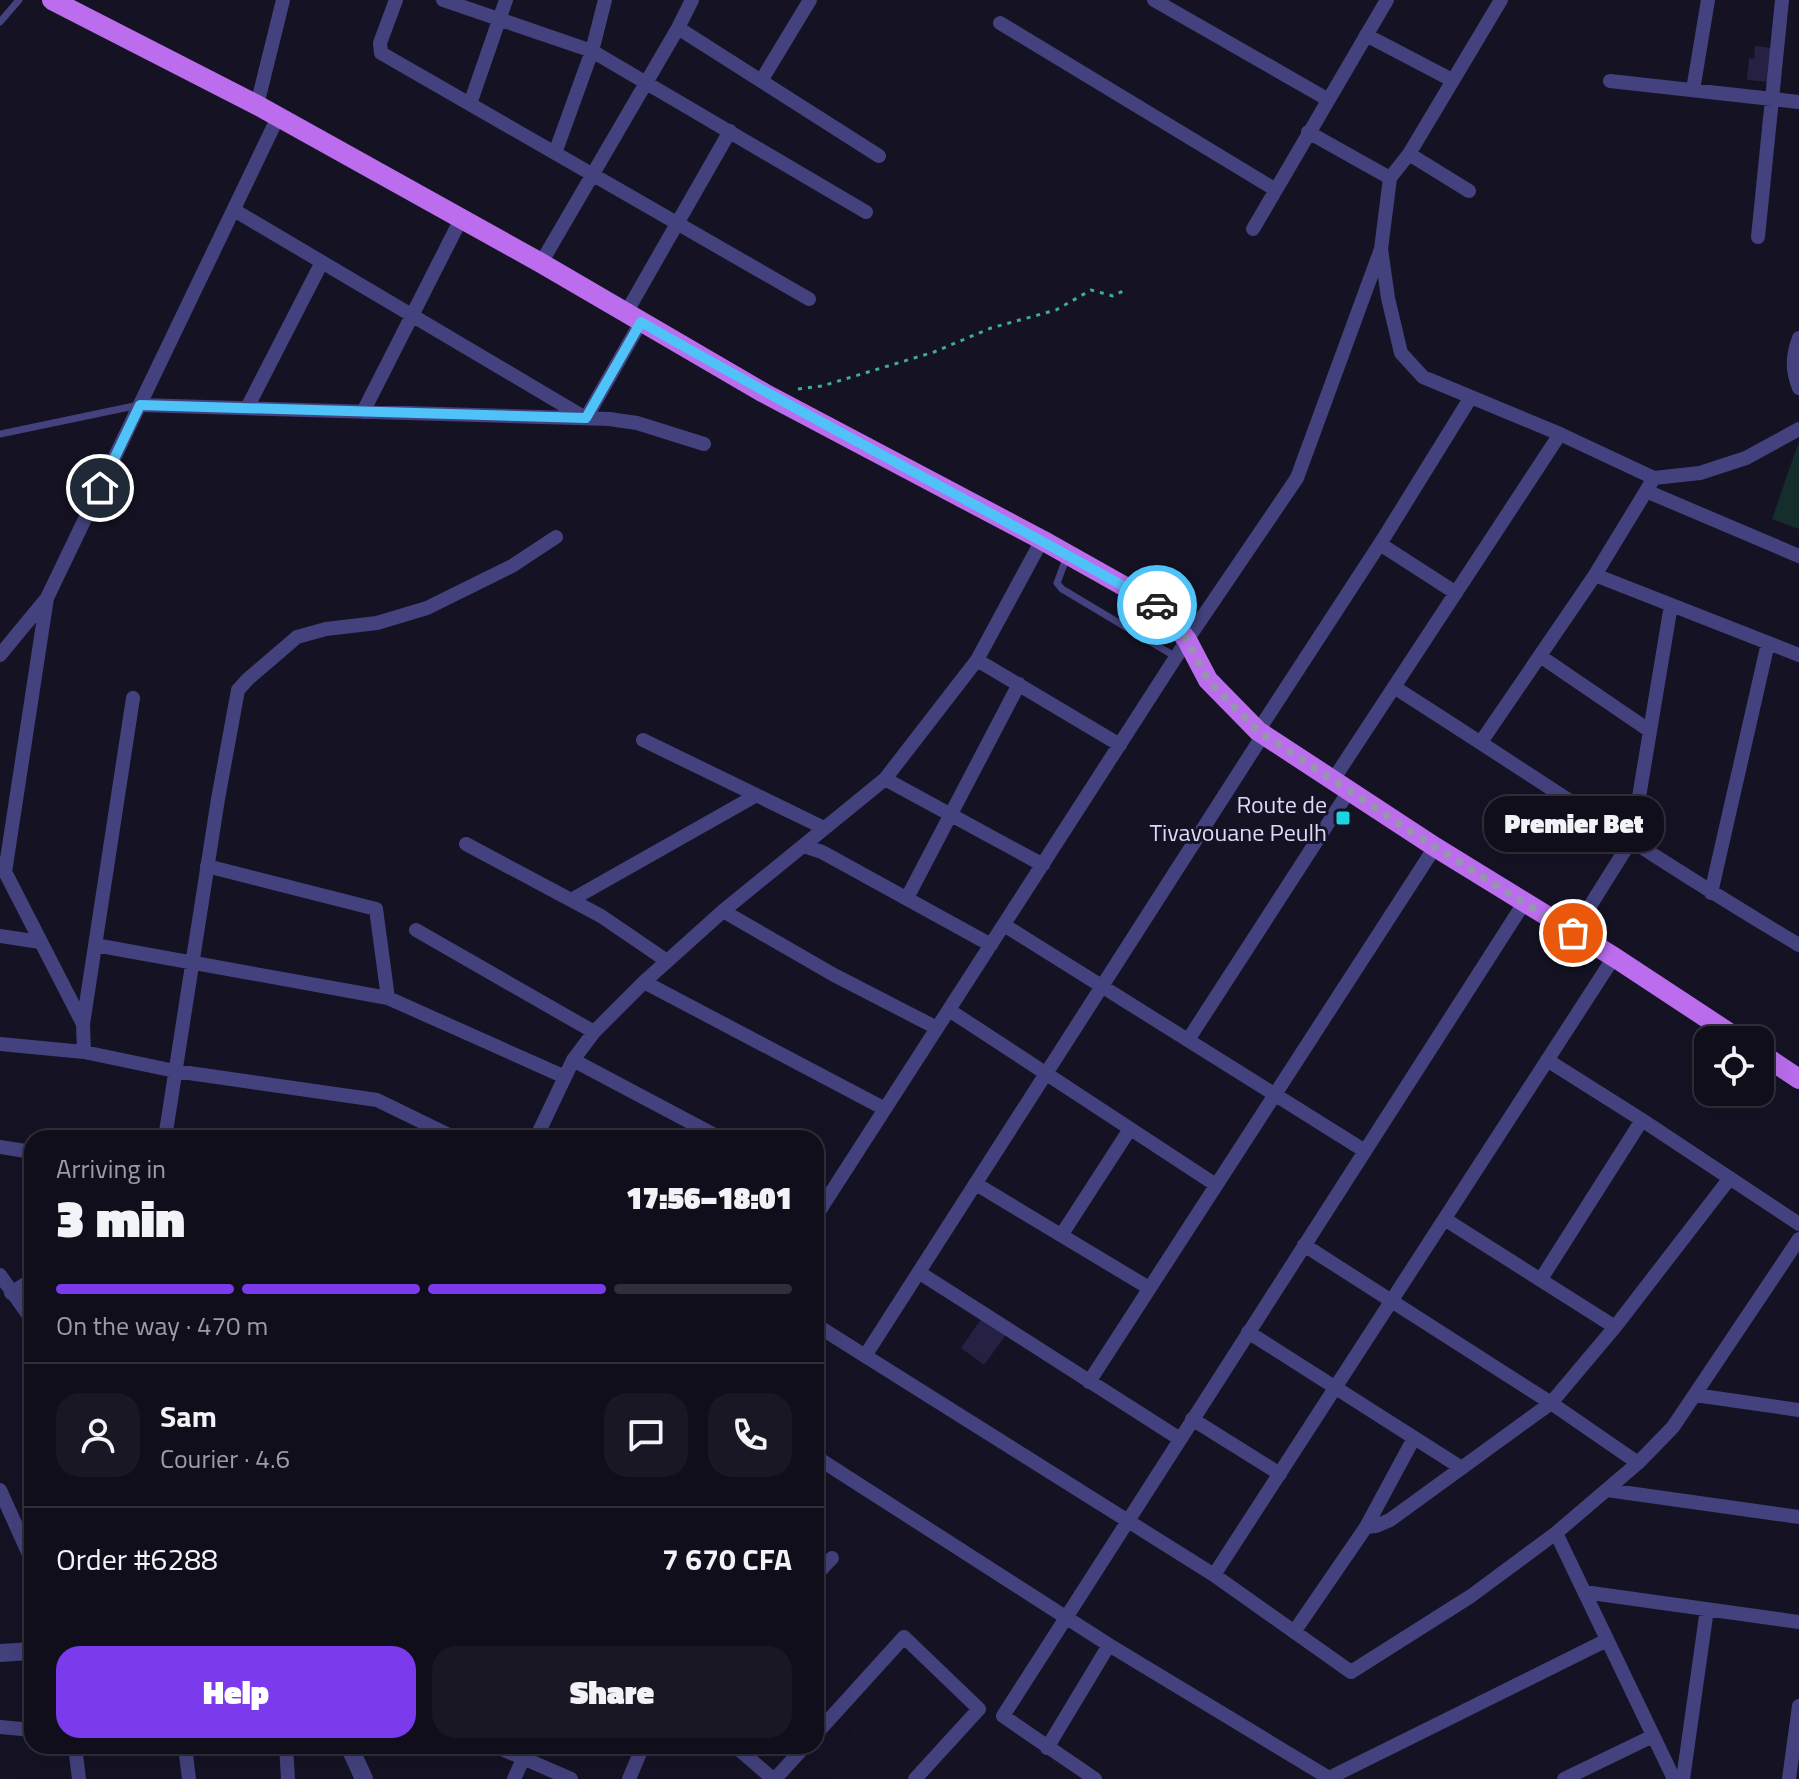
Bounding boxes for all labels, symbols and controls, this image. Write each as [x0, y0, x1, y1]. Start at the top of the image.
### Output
pin [66, 454, 134, 522]
icon: home [78, 466, 122, 510]
courier [1117, 565, 1197, 645]
icon: car [1135, 583, 1179, 627]
place label: Route de Tivavouane Peulh [1149, 786, 1327, 850]
callout: Premier Bet [1483, 797, 1663, 853]
text: Premier Bet [1505, 804, 1643, 843]
marker: Route de Tivavouane Peulh [1334, 809, 1352, 827]
pin [1539, 899, 1607, 967]
icon: bag [1551, 911, 1595, 955]
map controls [1694, 1026, 1774, 1106]
button: locate [1694, 1026, 1774, 1106]
text: Arriving in [56, 1149, 166, 1188]
text: 17:56–18:01 [626, 1175, 792, 1221]
text: 3 min [56, 1178, 185, 1257]
text: On the way · 470 m [56, 1306, 268, 1345]
button: person [56, 1393, 140, 1477]
text: Sam [160, 1393, 217, 1439]
button: chat [604, 1393, 688, 1477]
button: phone [708, 1393, 792, 1477]
text: Courier · 4.6 [160, 1439, 290, 1478]
text: Order #6288 [56, 1536, 218, 1582]
text: 7 670 CFA [662, 1536, 792, 1582]
button: Help [56, 1646, 416, 1738]
button: Share [432, 1646, 792, 1738]

